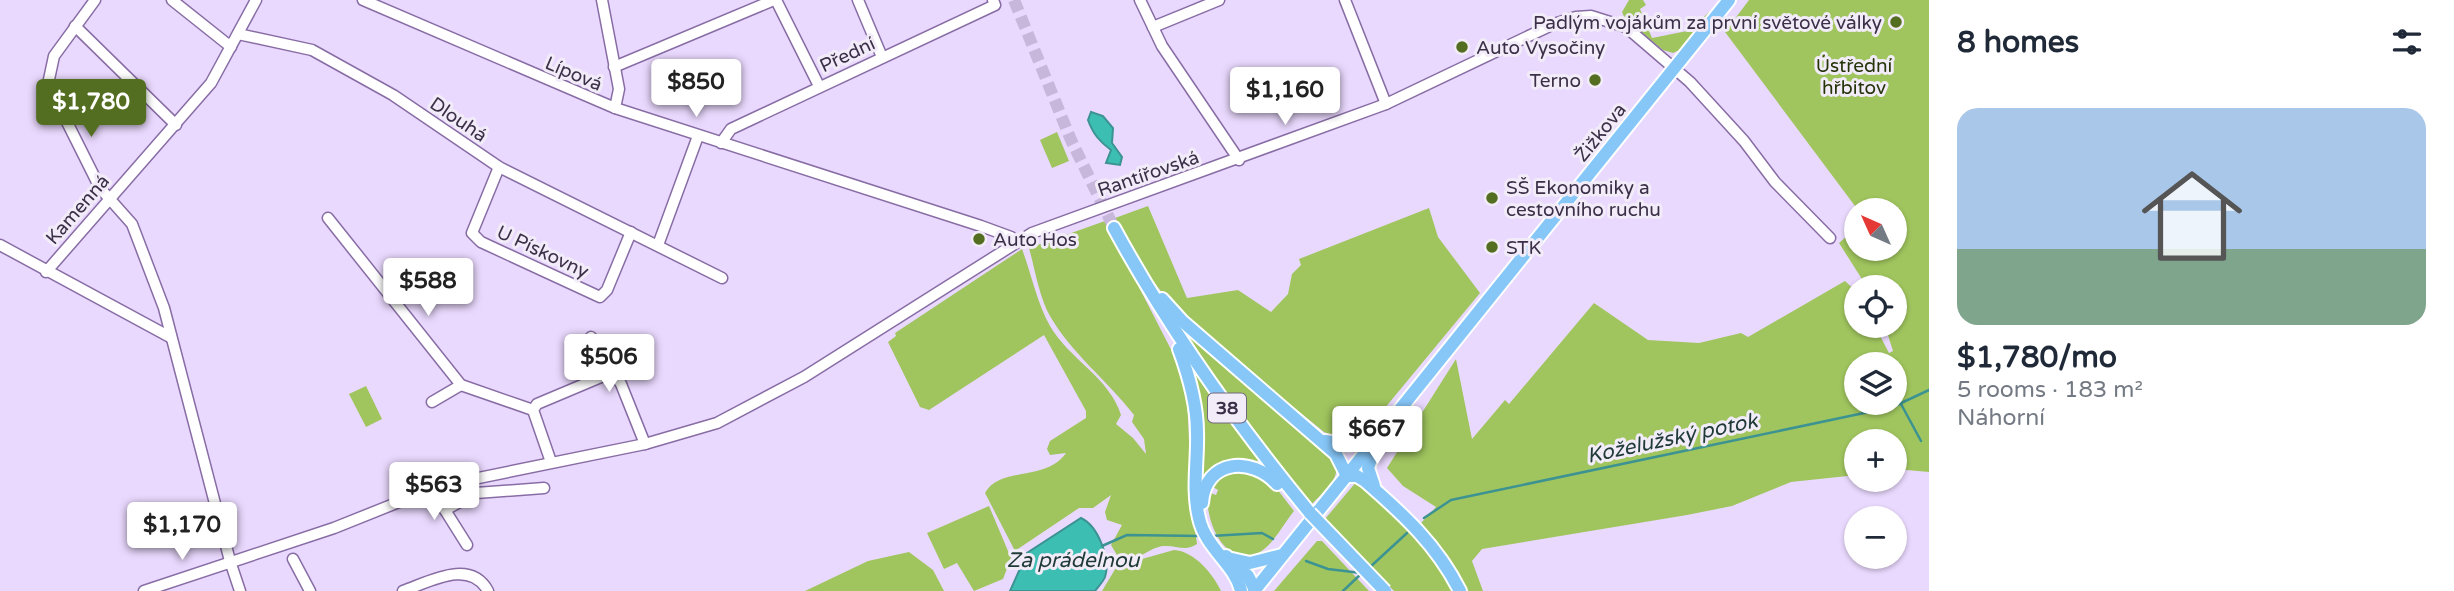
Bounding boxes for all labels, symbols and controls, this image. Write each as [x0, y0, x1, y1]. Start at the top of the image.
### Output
place label: Padlým vojákům za první světové války [1533, 12, 1882, 34]
marker: Padlým vojákům za první světové války [1888, 14, 1904, 30]
icon: filters [2388, 23, 2426, 61]
text: 8 homes [1957, 24, 2079, 61]
street label: Přední [816, 32, 879, 77]
place label: Auto Vysočiny [1476, 37, 1605, 59]
marker: Auto Vysočiny [1454, 39, 1470, 55]
street label: Lípová [542, 52, 605, 96]
park label: Ústřední hřbitov [1816, 54, 1892, 99]
pin: $850 [655, 60, 737, 119]
text: $850 [667, 68, 725, 96]
pin: $1,160 [1228, 68, 1342, 127]
place label: Terno [1529, 70, 1581, 92]
marker: Terno [1587, 72, 1603, 88]
text: $1,160 [1246, 76, 1324, 104]
pin: $1,780 [34, 80, 148, 139]
text: $1,780 [52, 88, 130, 116]
street label: Dlouhá [426, 93, 491, 147]
street label: Žižkova [1571, 99, 1631, 166]
street label: Rantířovská [1095, 146, 1202, 202]
icon: home [2129, 153, 2255, 279]
street label: Kamenná [41, 170, 114, 249]
place label: SŠ Ekonomiky a cestovního ruchu [1506, 177, 1661, 221]
marker: SŠ Ekonomiky a cestovního ruchu [1484, 190, 1500, 206]
north arrow [1844, 198, 1908, 261]
map controls [1844, 198, 1907, 569]
street label: U Pískovny [493, 221, 592, 283]
place label: Auto Hos [993, 229, 1077, 251]
marker: Auto Hos [971, 231, 987, 247]
place label: STK [1506, 237, 1542, 259]
marker: STK [1484, 239, 1500, 255]
pin: $588 [387, 258, 469, 318]
text: $588 [399, 267, 457, 295]
button: locate [1844, 275, 1907, 338]
pin: $506 [568, 334, 650, 394]
text: $1,780/mo [1957, 339, 2117, 376]
text: $506 [580, 343, 638, 371]
button: layers [1844, 352, 1907, 415]
text: 5 rooms · 183 m² [1957, 376, 2143, 404]
road number: 38 [1208, 394, 1246, 422]
text: Náhorní [1957, 404, 2045, 432]
pin: $667 [1336, 406, 1418, 466]
water label: Koželužský potok [1584, 408, 1761, 469]
text: $667 [1348, 415, 1406, 443]
button: + [1844, 429, 1907, 492]
pin: $563 [393, 462, 475, 522]
text: $563 [405, 471, 463, 499]
pin: $1,170 [125, 503, 239, 562]
button: − [1844, 506, 1907, 569]
text: $1,170 [143, 511, 221, 539]
water label: Za prádelnou [1007, 548, 1140, 573]

